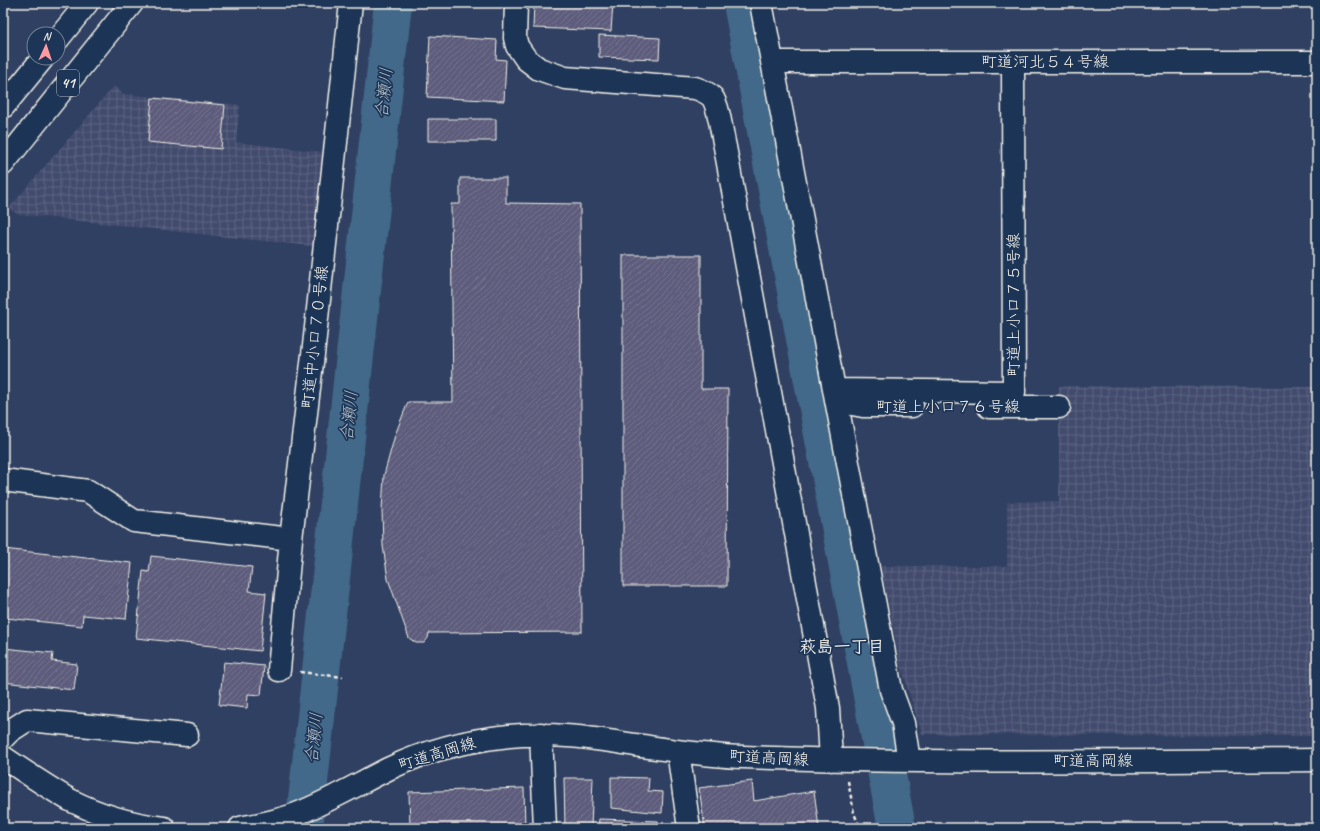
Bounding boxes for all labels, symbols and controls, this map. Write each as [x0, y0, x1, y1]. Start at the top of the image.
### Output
north arrow [26, 26, 66, 66]
text: N [43, 29, 52, 43]
street label: 町道河北５４号線 [981, 52, 1109, 72]
water label: 合瀬川 [371, 67, 397, 119]
road number: 41 [57, 70, 79, 96]
street label: 町道上小口７５号線 [1004, 233, 1024, 377]
street label: 町道中小口７０号線 [298, 264, 332, 410]
water label: 合瀬川 [336, 390, 362, 442]
street label: 町道上小口７６号線 [876, 397, 1020, 417]
district label: 萩島一丁目 [800, 636, 885, 657]
water label: 合瀬川 [301, 712, 327, 764]
street label: 町道高岡線 [396, 733, 478, 775]
street label: 町道高岡線 [729, 746, 809, 770]
street label: 町道高岡線 [1053, 751, 1133, 771]

